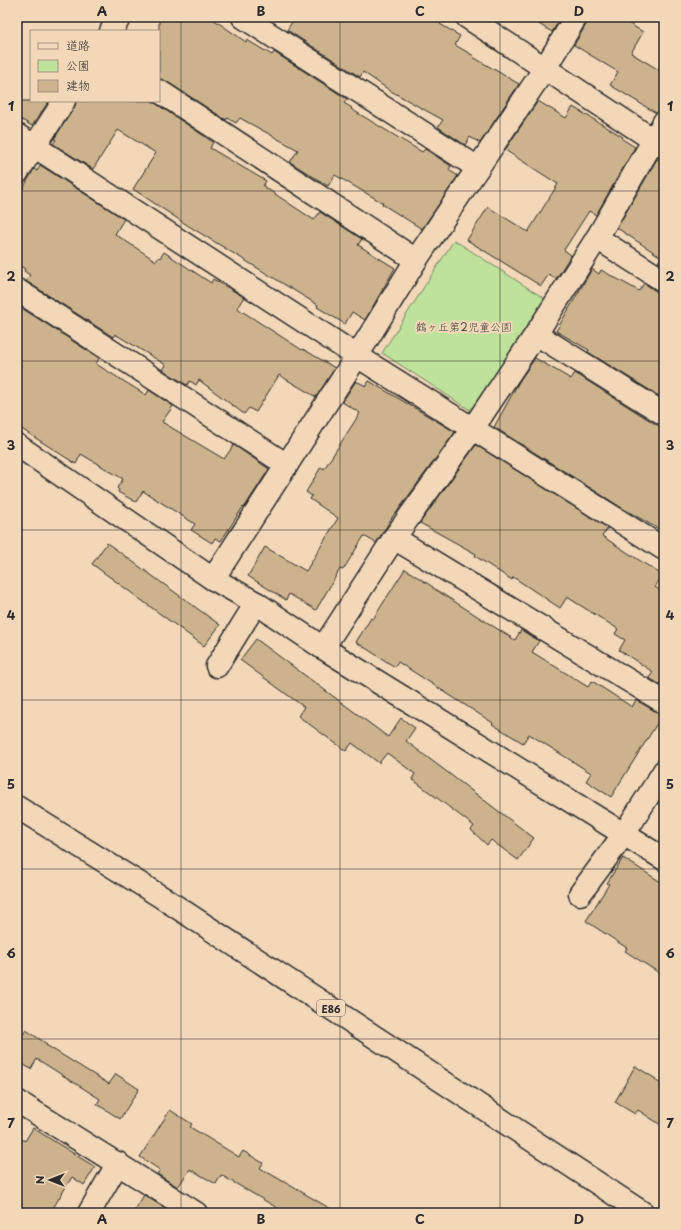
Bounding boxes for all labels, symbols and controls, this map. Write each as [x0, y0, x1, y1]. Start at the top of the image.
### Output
text: A [97, 1, 107, 20]
text: B [257, 1, 266, 20]
text: C [415, 1, 425, 20]
text: D [574, 1, 584, 20]
legend [30, 30, 160, 102]
text: 道路 [66, 36, 90, 54]
text: 公園 [66, 56, 90, 74]
text: 建物 [66, 76, 90, 94]
text: 1 [8, 96, 14, 115]
text: 1 [667, 96, 673, 115]
text: 2 [6, 266, 16, 285]
text: 2 [665, 266, 675, 285]
park label: 鶴ヶ丘第2児童公園 [416, 318, 512, 335]
text: 3 [7, 435, 16, 454]
text: 3 [666, 435, 675, 454]
text: 4 [7, 605, 16, 624]
text: 4 [666, 605, 675, 624]
text: 5 [7, 774, 15, 793]
text: 5 [666, 774, 674, 793]
text: 6 [6, 943, 16, 962]
text: 6 [665, 943, 675, 962]
road number: E86 [317, 1000, 345, 1016]
text: 7 [7, 1113, 15, 1132]
text: 7 [666, 1113, 674, 1132]
north arrow [30, 1160, 70, 1200]
text: N [31, 1175, 48, 1184]
text: A [97, 1209, 107, 1228]
text: B [257, 1209, 266, 1228]
text: C [415, 1209, 425, 1228]
text: D [574, 1209, 584, 1228]

